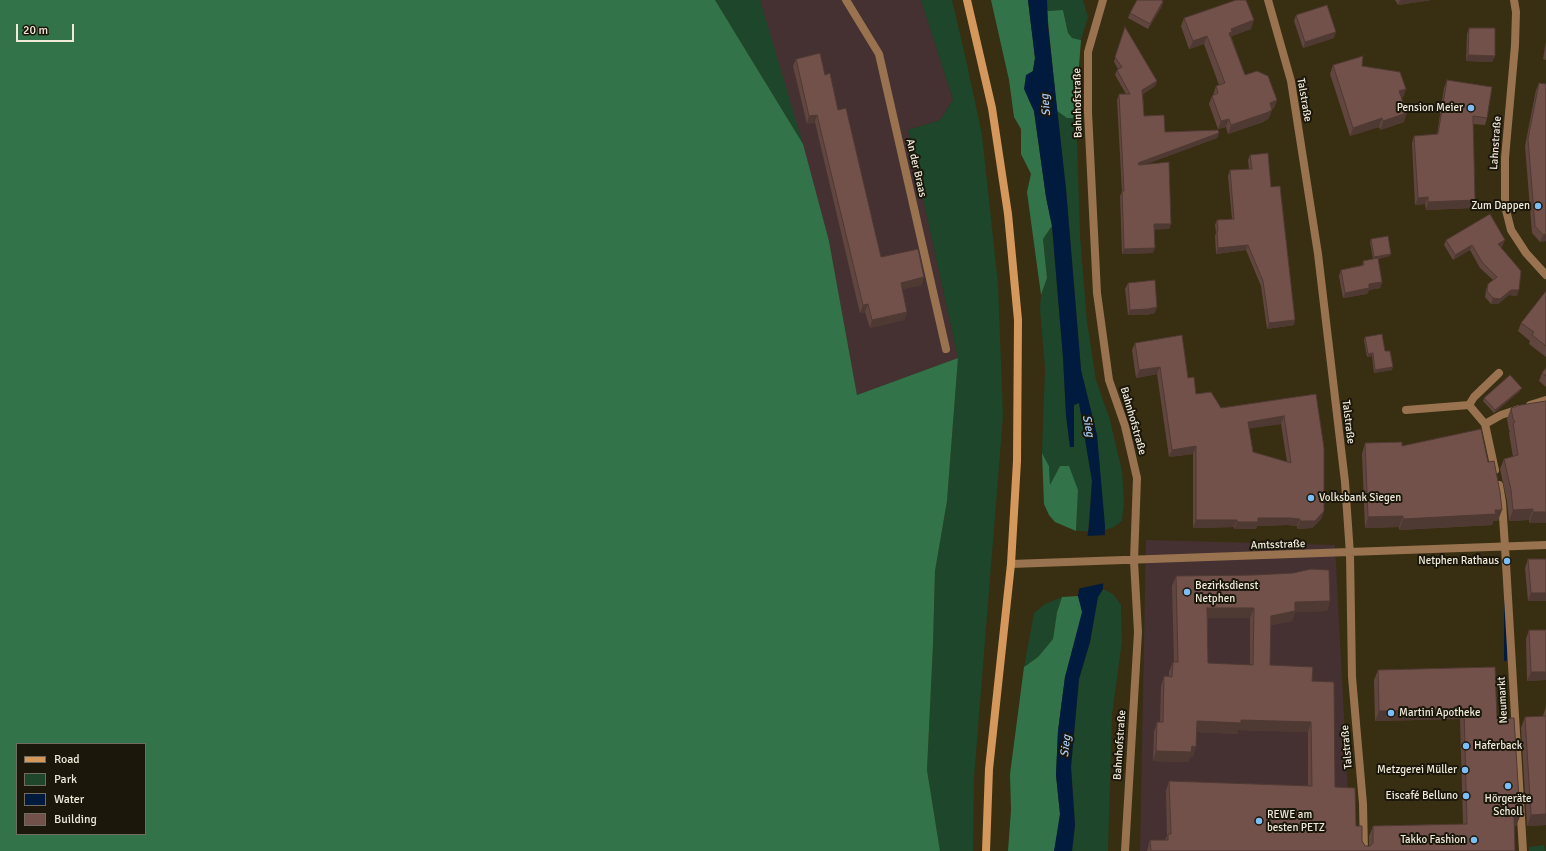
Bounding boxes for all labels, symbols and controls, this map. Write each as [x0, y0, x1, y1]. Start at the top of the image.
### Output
scale bar [18, 16, 76, 42]
text: 20 m [23, 23, 48, 38]
street label: Bahnhofstraße [1071, 68, 1085, 138]
street label: Talstraße [1294, 77, 1314, 123]
water label: Sieg [1038, 93, 1054, 117]
place label: Pension Meier [1397, 101, 1463, 115]
marker: Pension Meier [1466, 103, 1476, 113]
street label: Lahnstraße [1488, 116, 1504, 170]
street label: An der Braas [903, 138, 929, 198]
place label: Zum Dappen [1471, 199, 1530, 213]
marker: Zum Dappen [1533, 201, 1543, 211]
street label: Bahnhofstraße [1117, 385, 1149, 457]
street label: Talstraße [1339, 399, 1357, 445]
water label: Sieg [1079, 414, 1097, 438]
place label: Volksbank Siegen [1319, 491, 1401, 505]
marker: Volksbank Siegen [1306, 493, 1316, 503]
street label: Amtsstraße [1250, 537, 1306, 553]
place label: Netphen Rathaus [1418, 554, 1499, 568]
marker: Netphen Rathaus [1502, 556, 1512, 566]
place label: Bezirksdienst Netphen [1195, 579, 1258, 605]
marker: Bezirksdienst Netphen [1182, 587, 1192, 597]
street label: Neumarkt [1495, 676, 1511, 724]
place label: Martini Apotheke [1399, 706, 1480, 720]
marker: Martini Apotheke [1386, 708, 1396, 718]
street label: Bahnhofstraße [1111, 710, 1129, 780]
street label: Talstraße [1339, 724, 1355, 770]
water label: Sieg [1058, 734, 1074, 758]
place label: Haferback [1474, 739, 1522, 753]
marker: Haferback [1461, 741, 1471, 751]
legend [16, 743, 146, 835]
text: Road [54, 752, 80, 767]
place label: Metzgerei Müller [1377, 763, 1457, 777]
marker: Metzgerei Müller [1460, 765, 1470, 775]
text: Park [54, 772, 77, 787]
marker: Hörgeräte Scholl [1503, 781, 1513, 791]
place label: Eiscafé Belluno [1386, 789, 1458, 803]
marker: Eiscafé Belluno [1461, 791, 1471, 801]
text: Water [54, 792, 84, 807]
place label: Hörgeräte Scholl [1484, 792, 1532, 818]
place label: REWE am besten PETZ [1267, 808, 1325, 834]
text: Building [54, 812, 97, 827]
marker: REWE am besten PETZ [1254, 816, 1264, 826]
place label: Takko Fashion [1400, 833, 1466, 847]
marker: Takko Fashion [1469, 835, 1479, 845]

